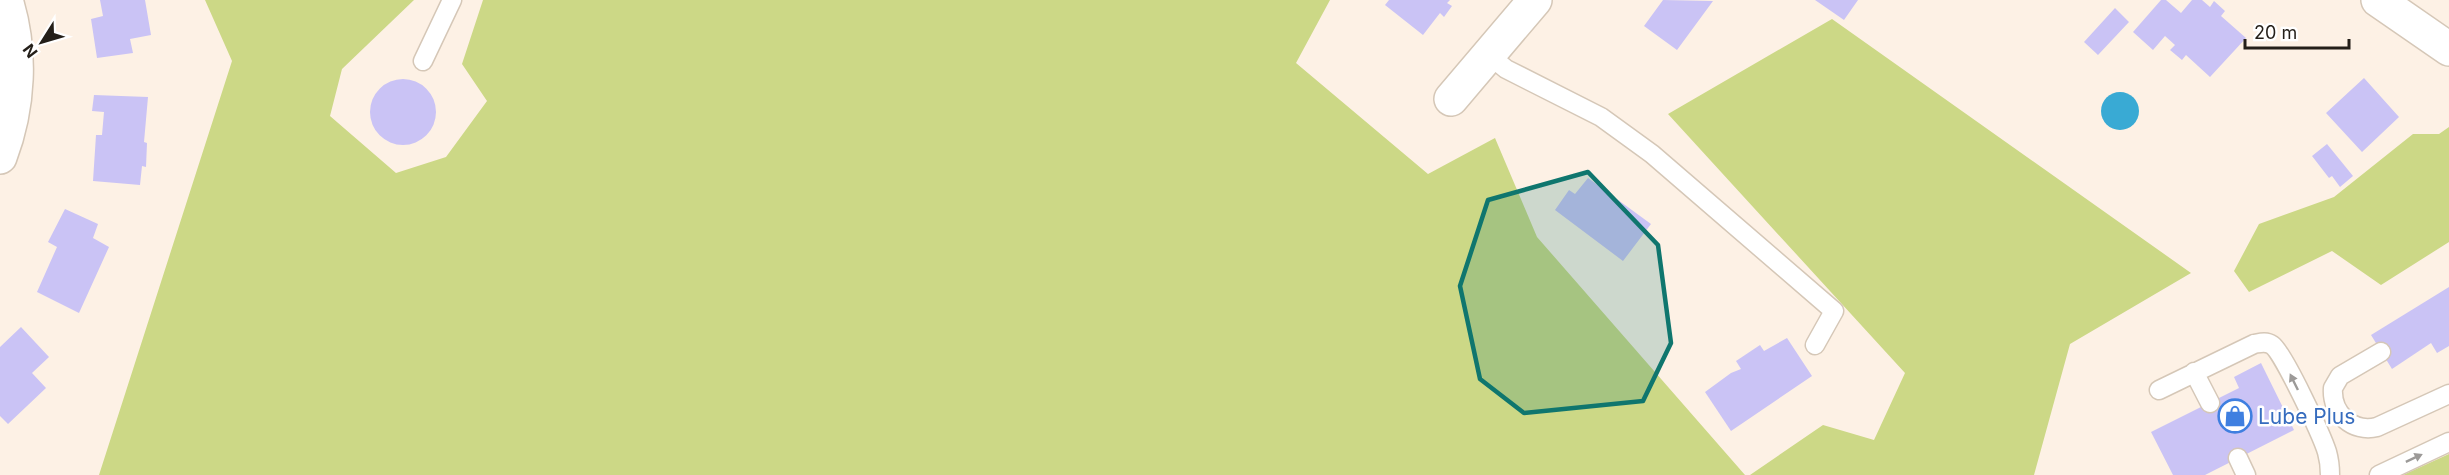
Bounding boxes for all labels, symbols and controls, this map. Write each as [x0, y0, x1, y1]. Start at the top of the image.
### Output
north arrow [12, 12, 72, 72]
scale bar [2245, 12, 2348, 50]
text: 20 m [2254, 22, 2297, 43]
text: N [18, 40, 42, 62]
one-way arrow [2290, 374, 2299, 391]
shop icon: Lube Plus [2217, 398, 2253, 434]
place label: Lube Plus [2258, 404, 2355, 429]
one-way arrow [2405, 453, 2423, 463]

